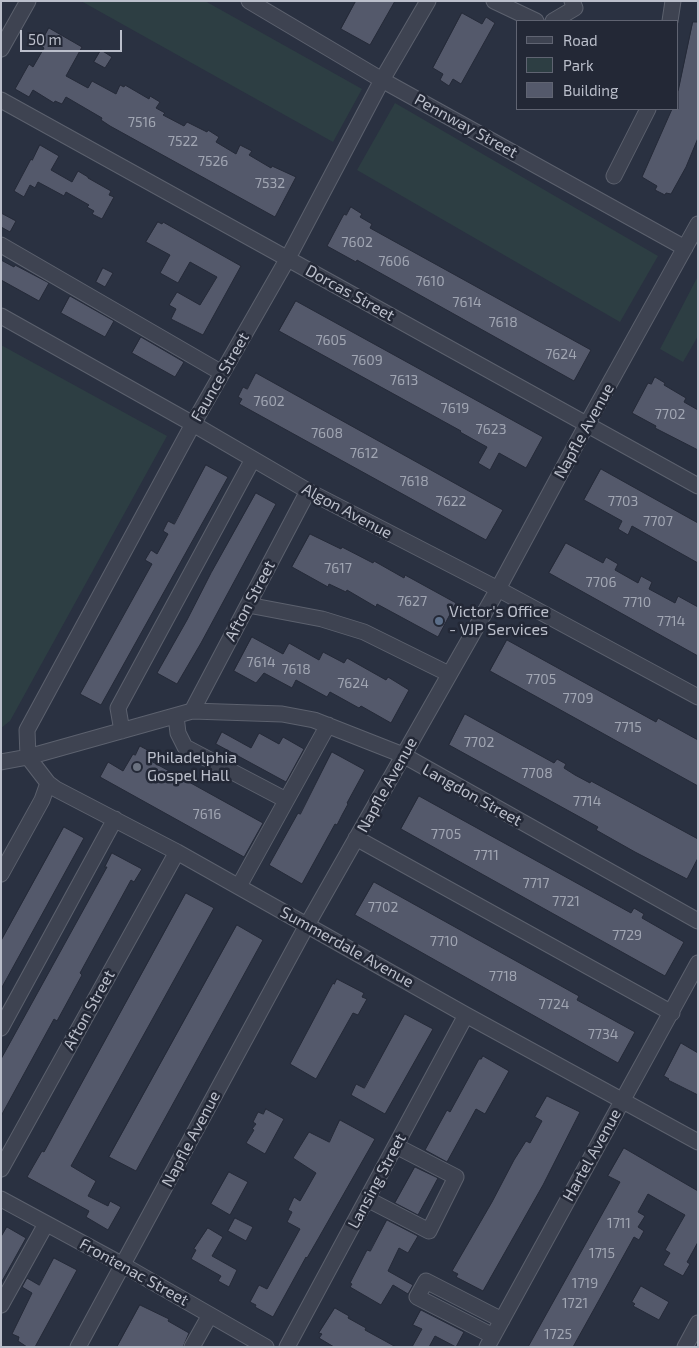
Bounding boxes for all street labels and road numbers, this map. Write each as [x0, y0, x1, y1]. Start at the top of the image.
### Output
street label: Pennway Street [411, 90, 521, 162]
street label: Dorcas Street [302, 261, 398, 325]
street label: Faunce Street [187, 329, 253, 425]
street label: Napfle Avenue [550, 380, 618, 482]
street label: Algon Avenue [299, 479, 395, 543]
street label: Afton Street [221, 557, 279, 645]
street label: Napfle Avenue [353, 734, 421, 836]
street label: Langdon Street [419, 760, 525, 830]
street label: Summerdale Avenue [277, 902, 417, 992]
street label: Afton Street [59, 967, 119, 1053]
street label: Napfle Avenue [158, 1088, 224, 1190]
street label: Hartel Avenue [559, 1106, 625, 1204]
street label: Lansing Street [344, 1130, 410, 1232]
street label: Frontenac Street [76, 1234, 192, 1310]

